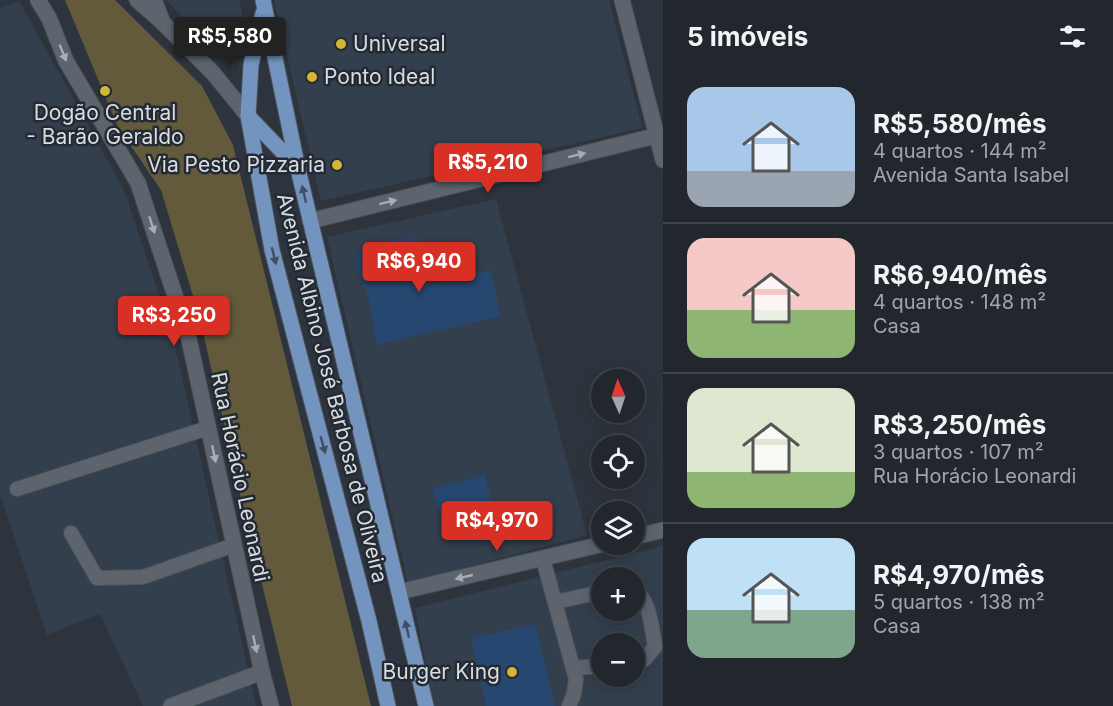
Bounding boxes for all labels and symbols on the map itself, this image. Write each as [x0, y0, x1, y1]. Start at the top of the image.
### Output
pin: R$5,580 [175, 17, 285, 68]
place label: Universal [353, 31, 446, 56]
marker: Universal [334, 37, 348, 51]
one-way arrow [59, 44, 68, 62]
place label: Ponto Ideal [324, 64, 435, 89]
marker: Ponto Ideal [305, 70, 319, 84]
marker: Dogão Central - Barão Geraldo [98, 84, 112, 98]
place label: Dogão Central - Barão Geraldo [26, 100, 184, 149]
pin: R$5,210 [433, 143, 543, 194]
one-way arrow [568, 150, 586, 160]
place label: Via Pesto Pizzaria [147, 152, 325, 177]
marker: Via Pesto Pizzaria [330, 158, 344, 172]
one-way arrow [299, 184, 308, 203]
street label: Avenida Albino José Barbosa de Oliveira [272, 190, 393, 585]
one-way arrow [378, 196, 397, 206]
one-way arrow [148, 216, 157, 234]
pin: R$6,940 [364, 242, 474, 293]
one-way arrow [270, 247, 280, 266]
pin: R$3,250 [119, 296, 229, 347]
north arrow [591, 369, 645, 423]
street label: Rua Horácio Leonardi [206, 370, 275, 584]
one-way arrow [319, 436, 329, 454]
one-way arrow [210, 444, 219, 463]
pin: R$4,970 [442, 501, 552, 552]
one-way arrow [455, 572, 474, 582]
one-way arrow [402, 619, 412, 638]
one-way arrow [251, 635, 261, 653]
place label: Burger King [383, 659, 500, 684]
marker: Burger King [505, 665, 519, 679]

